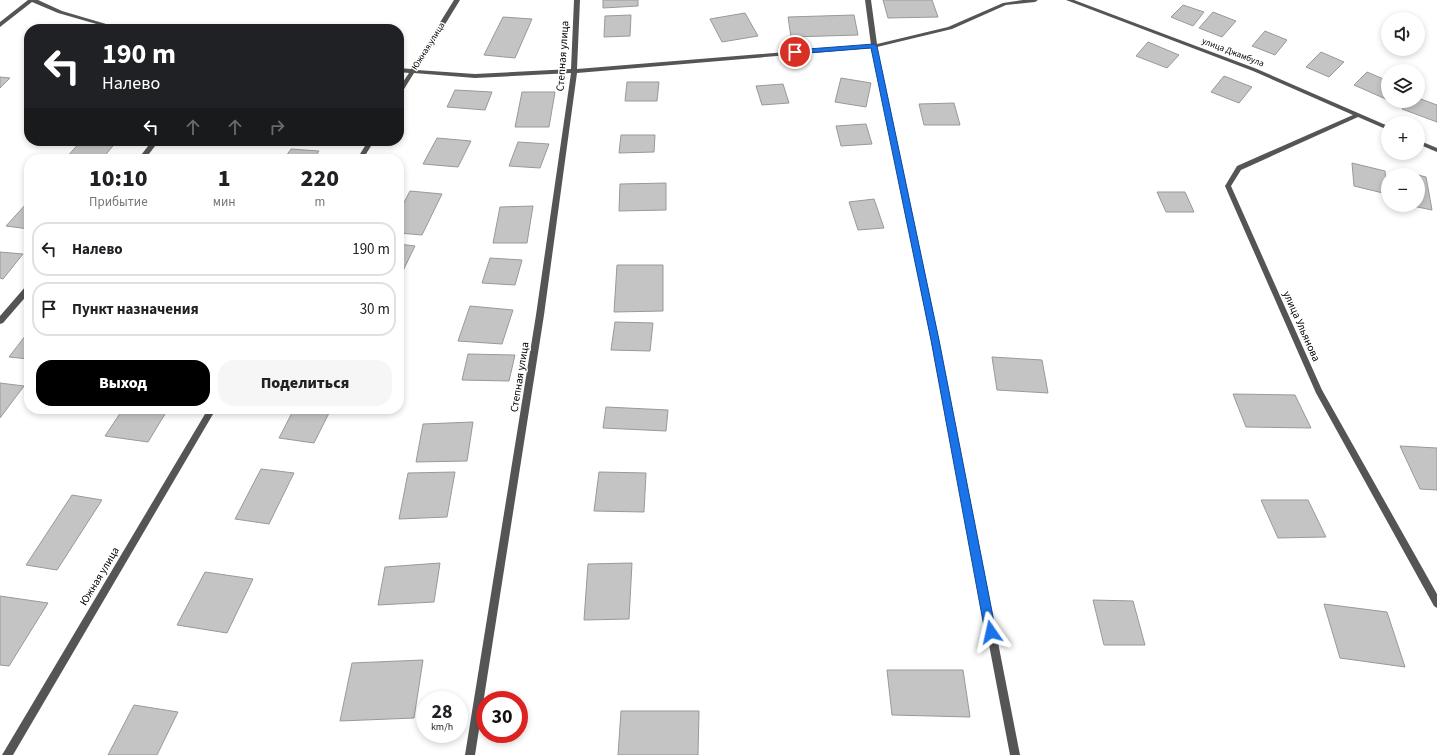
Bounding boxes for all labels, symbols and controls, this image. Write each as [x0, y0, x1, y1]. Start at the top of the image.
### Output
map controls [1381, 12, 1425, 212]
button: sound [1381, 12, 1425, 56]
street label: Южная улица [409, 20, 448, 73]
street label: Степная улица [553, 20, 572, 92]
text: 190 m [102, 34, 176, 74]
pin [778, 35, 812, 69]
street label: улица Джамбула [1200, 35, 1266, 70]
icon: left [36, 40, 88, 92]
icon: arrive [784, 41, 806, 63]
button: layers [1381, 64, 1425, 108]
text: Налево [102, 71, 160, 96]
icon: left [140, 116, 162, 138]
icon: ahead [182, 116, 204, 138]
icon: ahead [224, 116, 246, 138]
icon: right [266, 116, 288, 138]
button: + [1381, 116, 1425, 160]
text: 10:10 [89, 161, 148, 196]
text: 1 [218, 161, 231, 196]
text: 220 [301, 161, 339, 196]
button: − [1381, 168, 1425, 212]
text: Прибытие [89, 193, 148, 211]
text: мин [213, 193, 236, 211]
text: m [314, 193, 325, 211]
icon: left [38, 238, 60, 260]
text: Налево [72, 239, 123, 260]
text: 190 m [352, 239, 390, 260]
street label: улица Ульянова [1279, 288, 1324, 364]
icon: arrive [38, 298, 60, 320]
text: Пункт назначения [72, 299, 199, 320]
text: 30 m [360, 299, 390, 320]
street label: Степная улица [507, 341, 532, 413]
button: Выход [36, 360, 210, 406]
button: Поделиться [218, 360, 392, 406]
street label: Южная улица [76, 544, 123, 608]
position arrow [970, 611, 1012, 653]
speed limit sign: 30 [476, 691, 528, 743]
text: 28 [431, 698, 453, 726]
text: km/h [431, 720, 453, 734]

